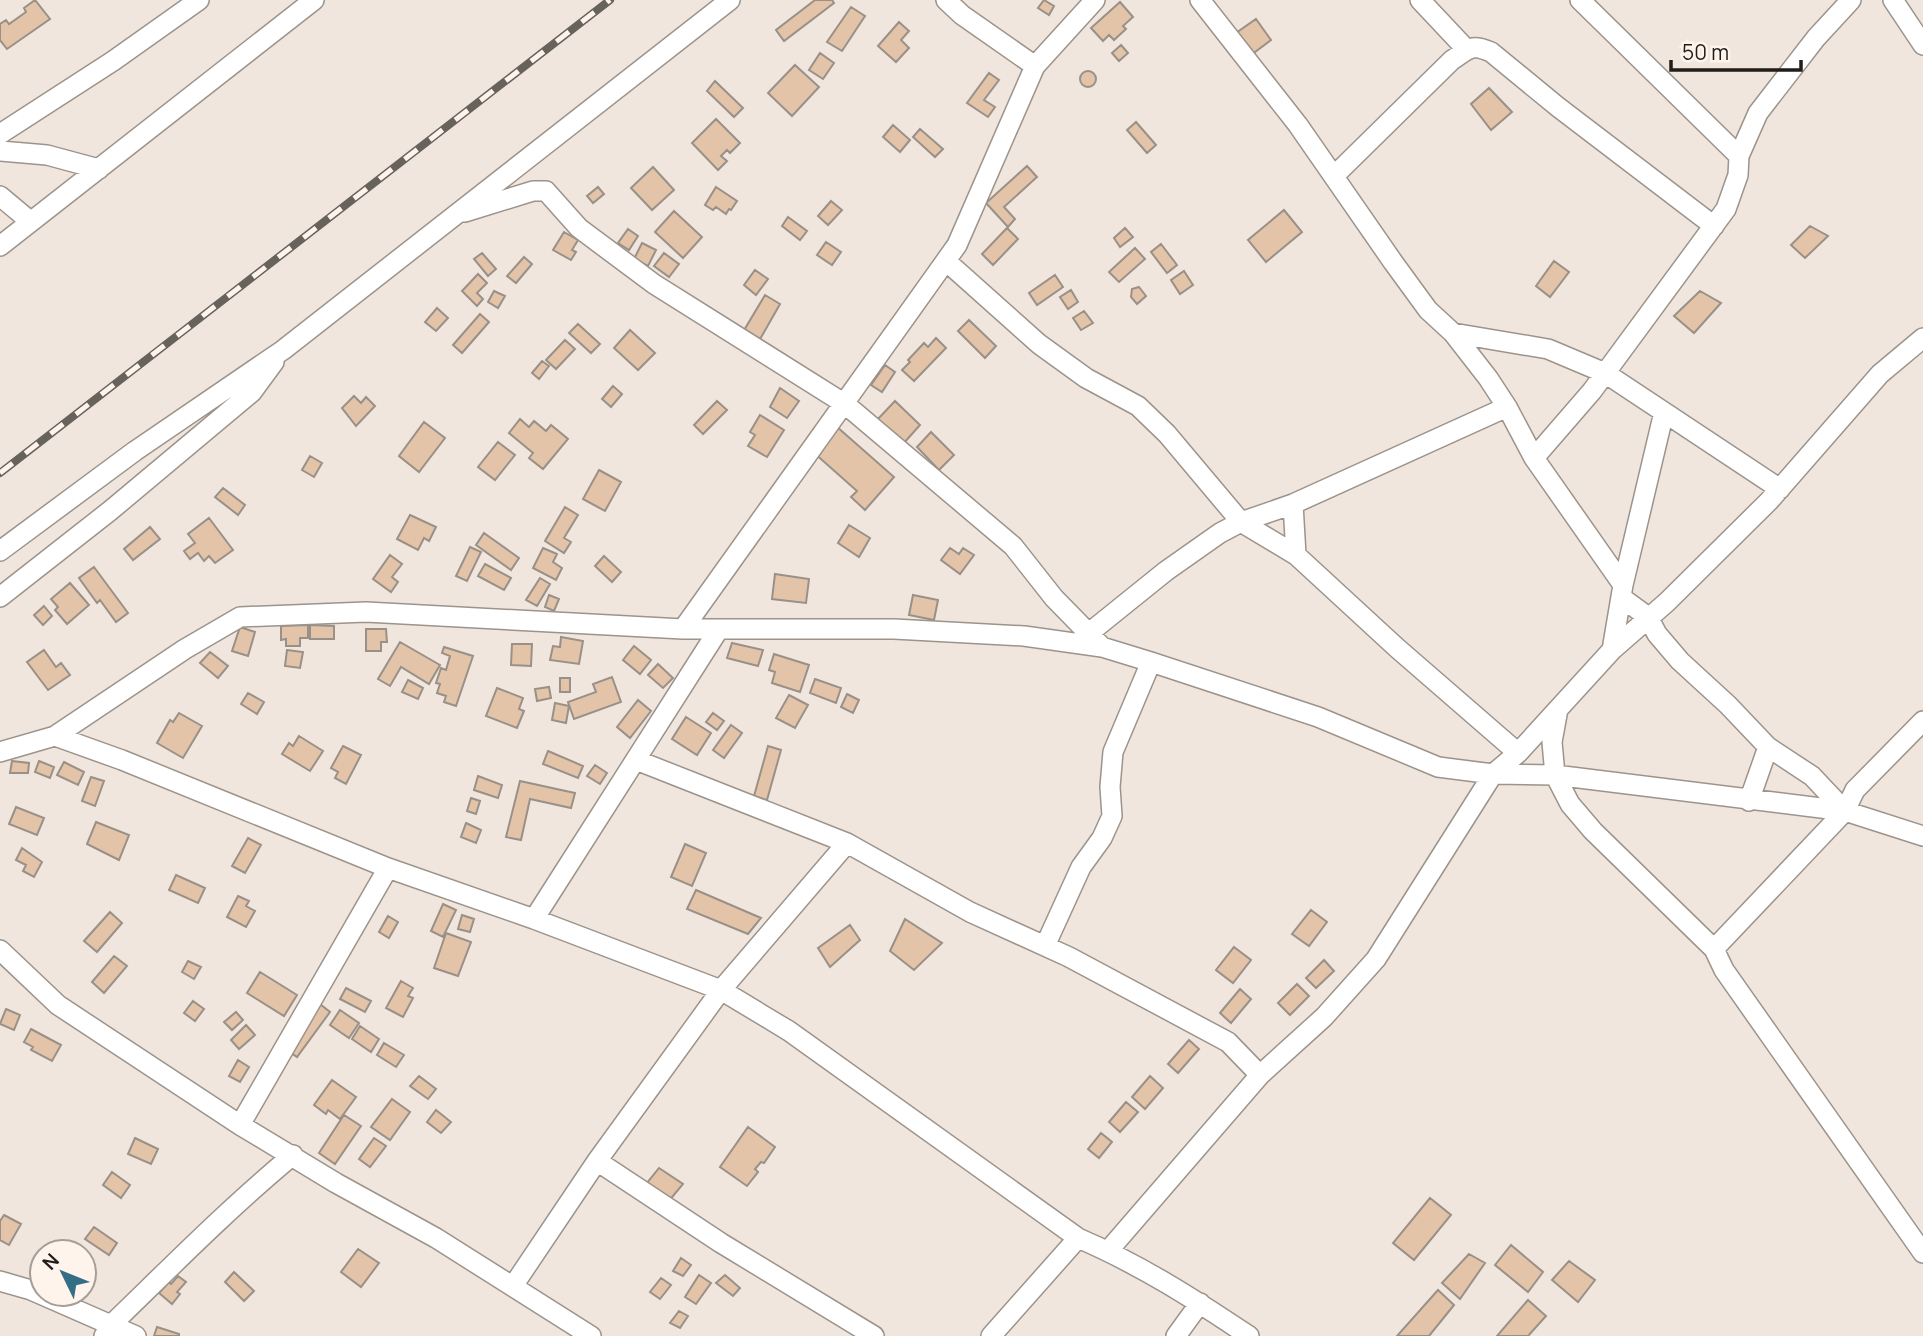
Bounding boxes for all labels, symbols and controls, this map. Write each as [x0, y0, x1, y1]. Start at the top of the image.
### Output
scale bar [1671, 28, 1800, 72]
text: 50 m [1682, 38, 1729, 66]
north arrow [28, 1238, 98, 1308]
text: N [36, 1248, 65, 1275]

